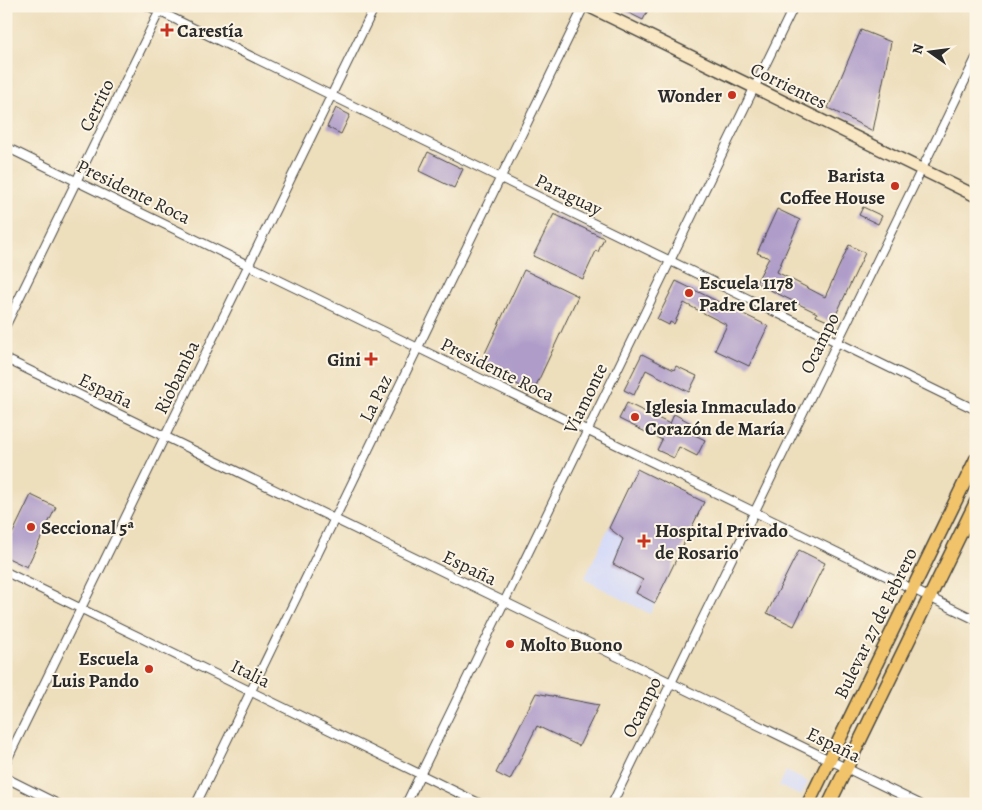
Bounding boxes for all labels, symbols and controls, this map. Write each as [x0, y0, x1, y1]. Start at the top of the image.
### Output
place label: Carestía [177, 18, 244, 44]
marker: Carestía [161, 24, 173, 36]
north arrow [904, 28, 954, 78]
text: N [907, 42, 928, 56]
street label: Corrientes [746, 56, 831, 116]
street label: Cerrito [73, 75, 121, 136]
place label: Wonder [657, 83, 722, 109]
marker: Wonder [726, 89, 738, 101]
street label: Presidente Roca [72, 153, 195, 231]
place label: Barista Coffee House [780, 163, 886, 211]
street label: Paraguay [531, 168, 607, 223]
marker: Barista Coffee House [889, 180, 901, 192]
place label: Escuela 1178 Padre Claret [699, 270, 798, 318]
marker: Escuela 1178 Padre Claret [683, 287, 695, 299]
street label: Ocampo [794, 308, 846, 378]
street label: Presidente Roca [436, 331, 559, 409]
street label: Riobamba [148, 336, 206, 419]
place label: Gini [327, 347, 361, 373]
marker: Gini [365, 353, 377, 365]
street label: Viamonte [557, 359, 614, 439]
street label: España [74, 367, 137, 415]
street label: La Paz [353, 370, 399, 427]
place label: Iglesia Inmaculado Corazón de María [645, 394, 797, 442]
marker: Iglesia Inmaculado Corazón de María [629, 411, 641, 423]
place label: Seccional 5ª [41, 515, 134, 541]
place label: Hospital Privado de Rosario [655, 518, 788, 566]
marker: Seccional 5ª [25, 521, 37, 533]
marker: Hospital Privado de Rosario [637, 534, 651, 548]
street label: Bulevar 27 de Febrero [828, 543, 924, 703]
street label: España [438, 544, 501, 592]
place label: Molto Buono [520, 632, 623, 658]
marker: Molto Buono [504, 638, 516, 650]
place label: Escuela Luis Pando [52, 646, 140, 694]
street label: Italia [227, 653, 275, 695]
marker: Escuela Luis Pando [143, 663, 155, 675]
street label: Ocampo [616, 672, 668, 742]
street label: España [802, 721, 865, 769]

